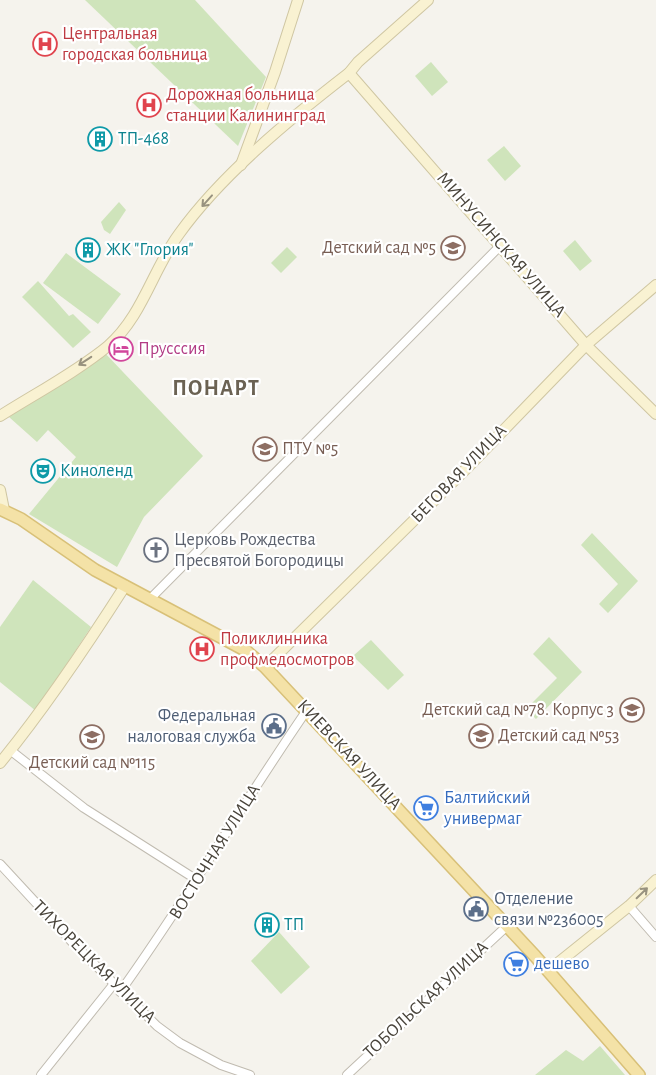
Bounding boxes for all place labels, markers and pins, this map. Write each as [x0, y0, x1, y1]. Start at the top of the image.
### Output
place label: Центральная городская больница [62, 25, 208, 64]
hospital icon: Центральная городская больница [32, 31, 58, 57]
place label: Дорожная больница станции Калининград [166, 85, 326, 125]
hospital icon: Дорожная больница станции Калининград [136, 92, 162, 118]
building icon: ТП-468 [87, 126, 113, 152]
place label: ТП-468 [118, 130, 169, 148]
school or university icon: Детский сад №5 [440, 235, 466, 261]
building icon: ЖК "Глория" [75, 237, 101, 263]
place label: Детский сад №5 [322, 239, 436, 257]
place label: ЖК "Глория" [106, 241, 194, 259]
hotel icon: Прусссия [108, 336, 134, 362]
place label: Прусссия [138, 340, 206, 358]
school or university icon: ПТУ №5 [252, 436, 278, 462]
place label: ПТУ №5 [282, 440, 338, 458]
theatre icon: Киноленд [30, 458, 56, 484]
place label: Киноленд [60, 462, 133, 480]
place label: Церковь Рождества Пресвятой Богородицы [174, 531, 344, 570]
church icon: Церковь Рождества Пресвятой Богородицы [143, 537, 169, 563]
place label: Поликлинника профмедосмотров [220, 630, 354, 669]
hospital icon: Поликлинника профмедосмотров [189, 636, 215, 662]
school or university icon: Детский сад №78. Корпус 3 [619, 697, 645, 723]
place label: Детский сад №78. Корпус 3 [422, 701, 614, 719]
place label: Федеральная налоговая служба [127, 707, 256, 746]
public building icon: Федеральная налоговая служба [261, 713, 287, 739]
school or university icon: Детский сад №53 [468, 723, 494, 749]
school or university icon: Детский сад №115 [79, 724, 105, 750]
place label: Детский сад №53 [498, 727, 620, 745]
place label: Детский сад №115 [29, 754, 155, 772]
place label: Балтийский универмаг [443, 789, 531, 828]
supermarket icon: Балтийский универмаг [413, 795, 439, 821]
place label: Отделение связи №236005 [494, 890, 604, 929]
public building icon: Отделение связи №236005 [463, 896, 489, 922]
building icon: ТП [254, 912, 280, 938]
place label: ТП [284, 916, 304, 934]
supermarket icon: дешево [503, 951, 529, 977]
place label: дешево [534, 955, 589, 973]

